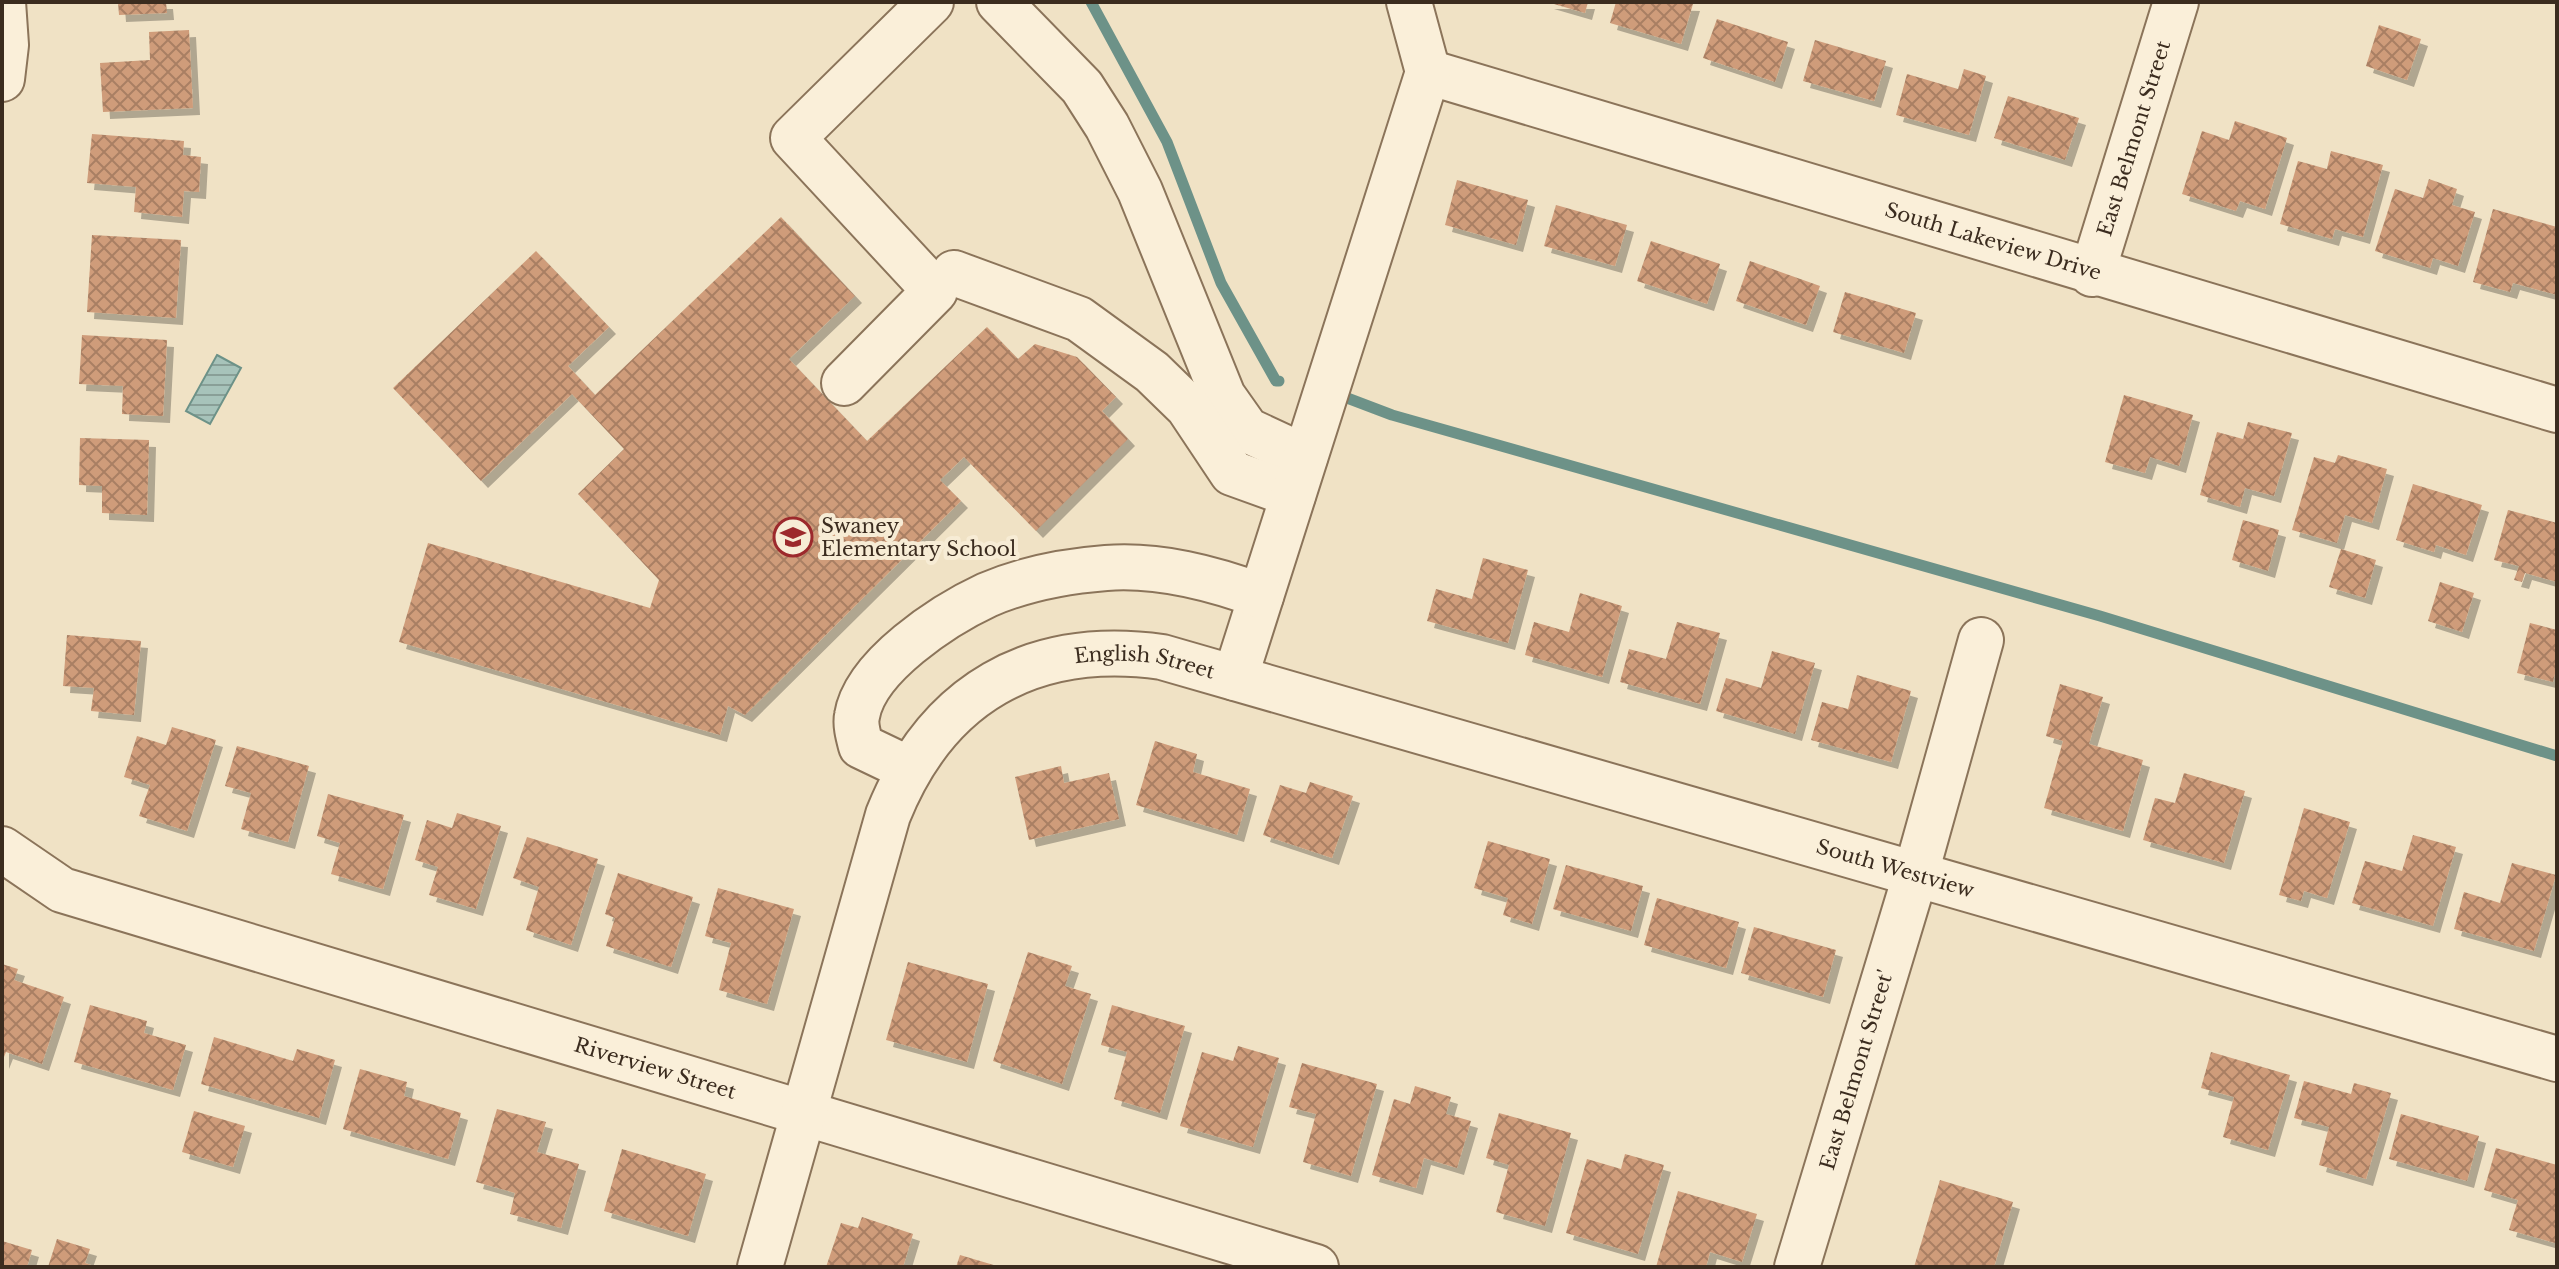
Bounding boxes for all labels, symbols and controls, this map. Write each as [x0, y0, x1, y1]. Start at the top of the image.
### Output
street label: East Belmont Street [2092, 37, 2175, 239]
street label: South Lakeview Drive [1882, 198, 2104, 285]
place label: Swaney Elementary School [821, 514, 1016, 561]
school or university icon: Swaney Elementary School [772, 516, 814, 558]
street label: English Street [1073, 642, 1218, 684]
street label: South Westview [1814, 834, 1977, 902]
street label: East Belmont Street' [1815, 967, 1898, 1173]
street label: Riverview Street [571, 1033, 739, 1104]

